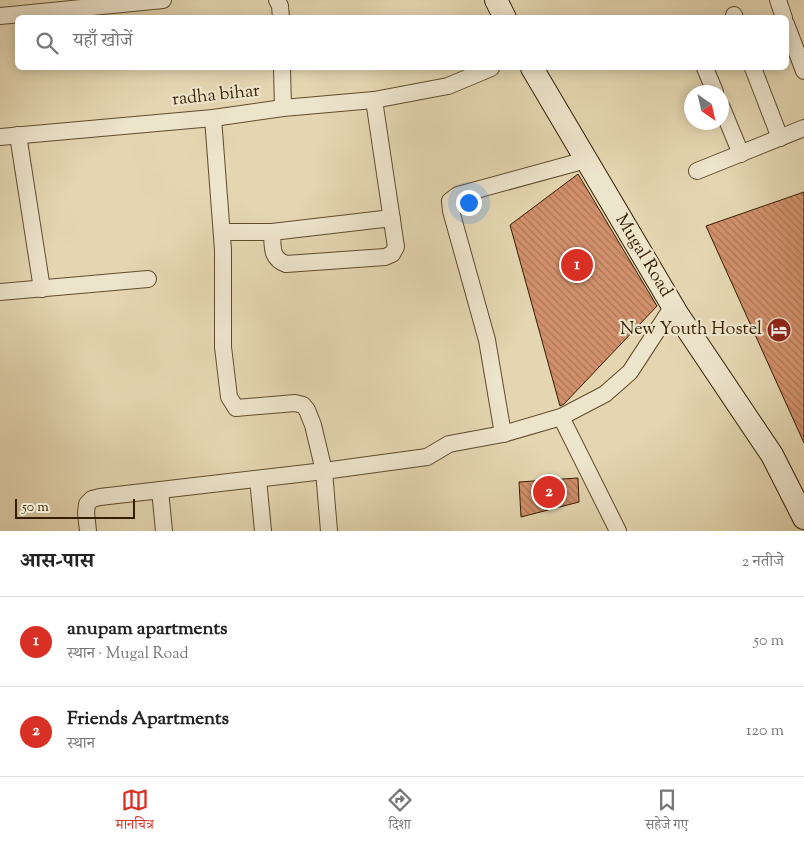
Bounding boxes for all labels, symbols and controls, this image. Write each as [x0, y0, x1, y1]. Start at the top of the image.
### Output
search box [15, 15, 789, 70]
text: यहाँ खोजें [73, 28, 133, 55]
icon: search [33, 29, 61, 57]
street label: radha bihar [171, 78, 261, 114]
north arrow [684, 85, 729, 130]
your location [456, 190, 482, 216]
street label: Mugal Road [608, 209, 678, 303]
pin: 1 [561, 246, 593, 284]
place label: New Youth Hostel [620, 317, 762, 343]
hotel icon: New Youth Hostel [766, 317, 792, 343]
pin: 2 [533, 473, 565, 511]
scale bar [15, 496, 135, 519]
text: 50 m [22, 498, 49, 518]
text: आस-पास [20, 547, 94, 577]
text: 2 नतीजे [742, 551, 784, 574]
text: anupam apartments [67, 616, 227, 643]
text: 1 [33, 630, 39, 653]
text: 50 m [753, 630, 784, 653]
text: स्थान · Mugal Road [67, 643, 189, 666]
text: Friends Apartments [67, 706, 229, 733]
text: 2 [32, 720, 40, 743]
text: 120 m [746, 720, 784, 743]
text: स्थान [67, 733, 95, 756]
tab: मानचित्र [116, 786, 154, 838]
tab: दिशा [386, 786, 414, 838]
tab: सहेजे गए [645, 786, 688, 838]

